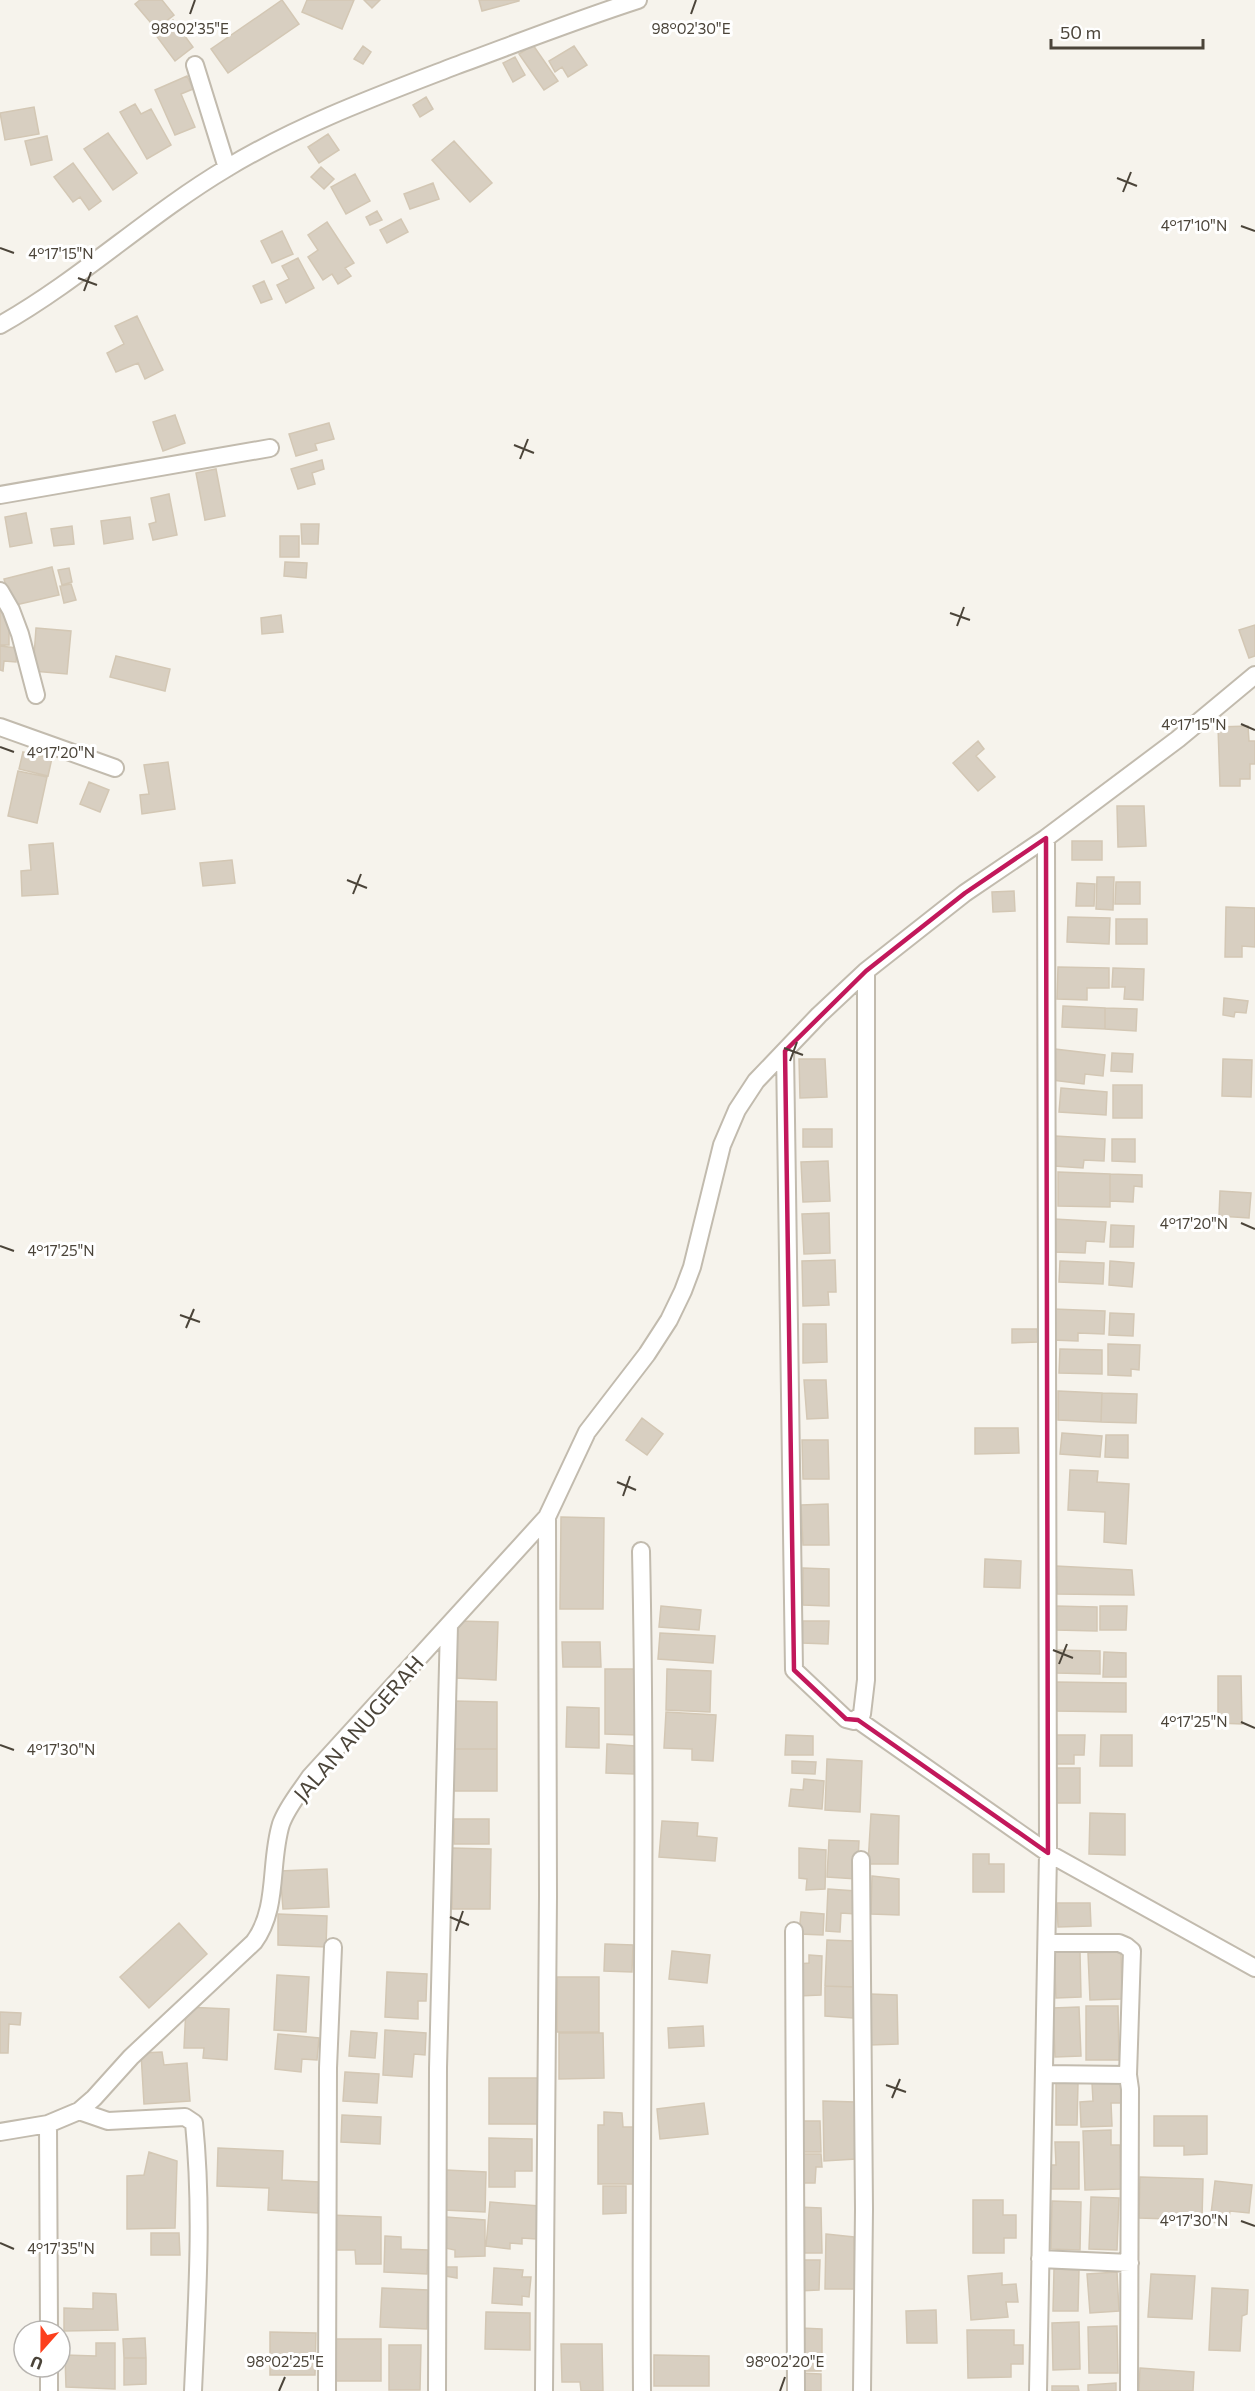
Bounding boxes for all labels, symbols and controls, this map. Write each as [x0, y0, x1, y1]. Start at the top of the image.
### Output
scale bar [1051, 12, 1202, 50]
text: 98°02'35"E [151, 19, 229, 37]
text: 98°02'30"E [651, 19, 731, 37]
text: 50 m [1060, 21, 1101, 43]
text: 4°17'10"N [1161, 216, 1227, 234]
text: 4°17'15"N [28, 244, 94, 262]
text: 4°17'15"N [1161, 715, 1227, 733]
text: 4°17'20"N [27, 743, 95, 761]
text: 4°17'20"N [1160, 1214, 1228, 1232]
text: 4°17'25"N [27, 1241, 95, 1259]
street label: JALAN ANUGERAH [288, 1650, 428, 1806]
text: 4°17'25"N [1160, 1712, 1228, 1730]
text: 4°17'30"N [27, 1740, 95, 1758]
text: 4°17'30"N [1160, 2211, 1228, 2229]
text: 4°17'35"N [27, 2239, 95, 2257]
north arrow [12, 2319, 72, 2379]
text: 98°02'25"E [246, 2352, 324, 2370]
text: 98°02'20"E [746, 2352, 825, 2370]
text: U [28, 2353, 45, 2374]

